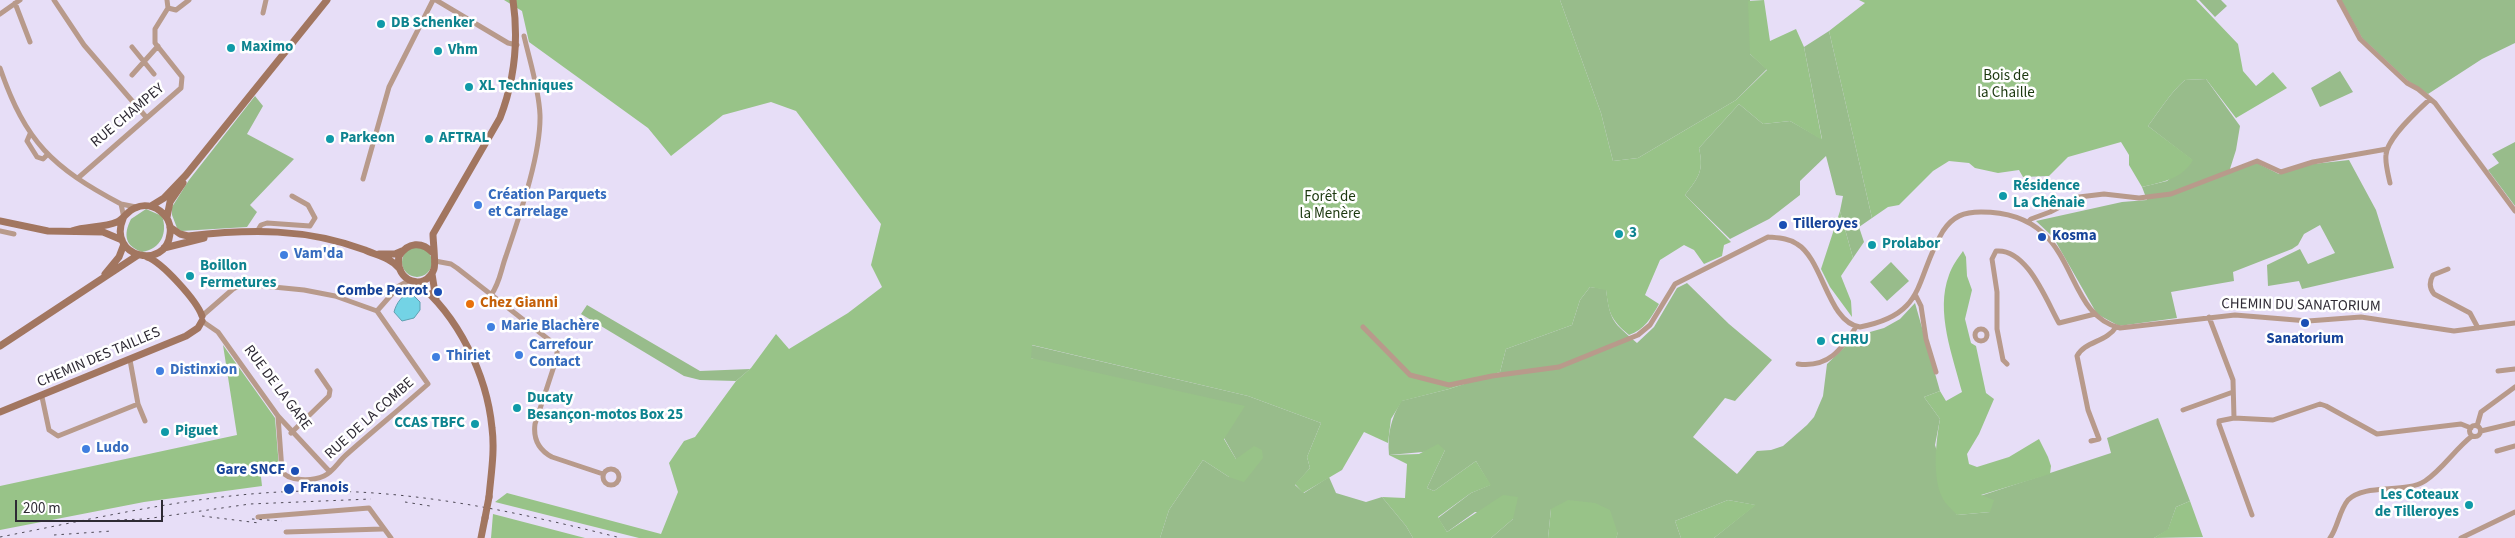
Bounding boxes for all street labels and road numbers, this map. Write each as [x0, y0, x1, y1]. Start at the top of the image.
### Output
street label: RUE CHAMPEY [88, 80, 168, 152]
street label: CHEMIN DU SANATORIUM [2221, 296, 2381, 316]
street label: CHEMIN DES TAILLES [35, 324, 163, 392]
street label: RUE DE LA GARE [239, 342, 315, 434]
street label: RUE DE LA COMBE [322, 374, 418, 464]

